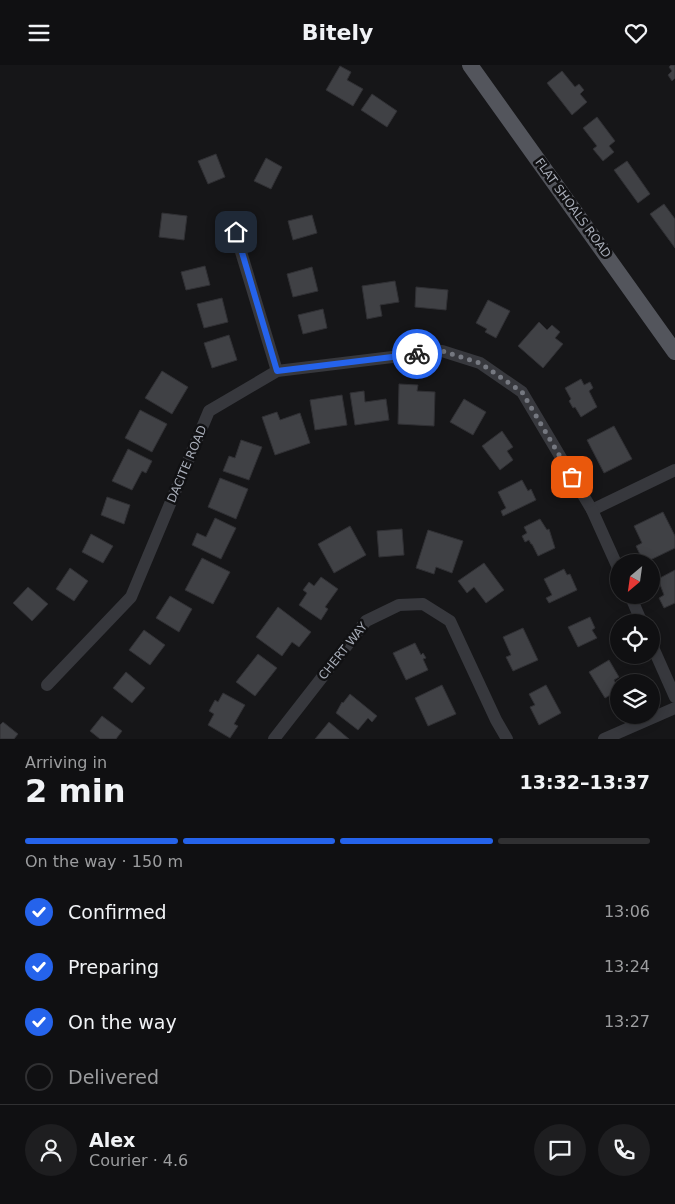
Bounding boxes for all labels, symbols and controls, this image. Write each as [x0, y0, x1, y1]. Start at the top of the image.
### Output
icon: menu [25, 19, 53, 47]
icon: heart [622, 19, 650, 47]
text: Bitely [302, 20, 373, 45]
street label: FLAT SHOALS ROAD [532, 156, 614, 260]
pin [215, 211, 257, 253]
icon: home [222, 218, 250, 246]
courier [392, 329, 442, 379]
icon: bike [403, 340, 431, 368]
street label: DACITE ROAD [164, 423, 210, 505]
pin [551, 456, 593, 498]
icon: bag [558, 463, 586, 491]
north arrow [610, 554, 660, 604]
map controls [610, 554, 660, 724]
button: locate [610, 614, 660, 664]
street label: CHERT WAY [316, 619, 371, 682]
button: layers [610, 674, 660, 724]
text: Arriving in [25, 753, 107, 772]
text: 13:32–13:37 [520, 771, 650, 793]
text: 2 min [25, 772, 126, 810]
text: On the way · 150 m [25, 852, 183, 871]
icon: check [25, 898, 53, 926]
text: Confirmed [68, 901, 167, 923]
text: 13:06 [604, 902, 650, 921]
icon: check [25, 953, 53, 981]
text: Preparing [68, 956, 159, 978]
text: 13:24 [604, 957, 650, 976]
icon: check [25, 1008, 53, 1036]
text: On the way [68, 1011, 177, 1033]
text: 13:27 [604, 1012, 650, 1031]
text: Delivered [68, 1066, 159, 1088]
button: person [25, 1124, 77, 1176]
button: chat [534, 1124, 586, 1176]
button: phone [598, 1124, 650, 1176]
text: Alex [89, 1129, 135, 1151]
text: Courier · 4.6 [89, 1151, 188, 1170]

